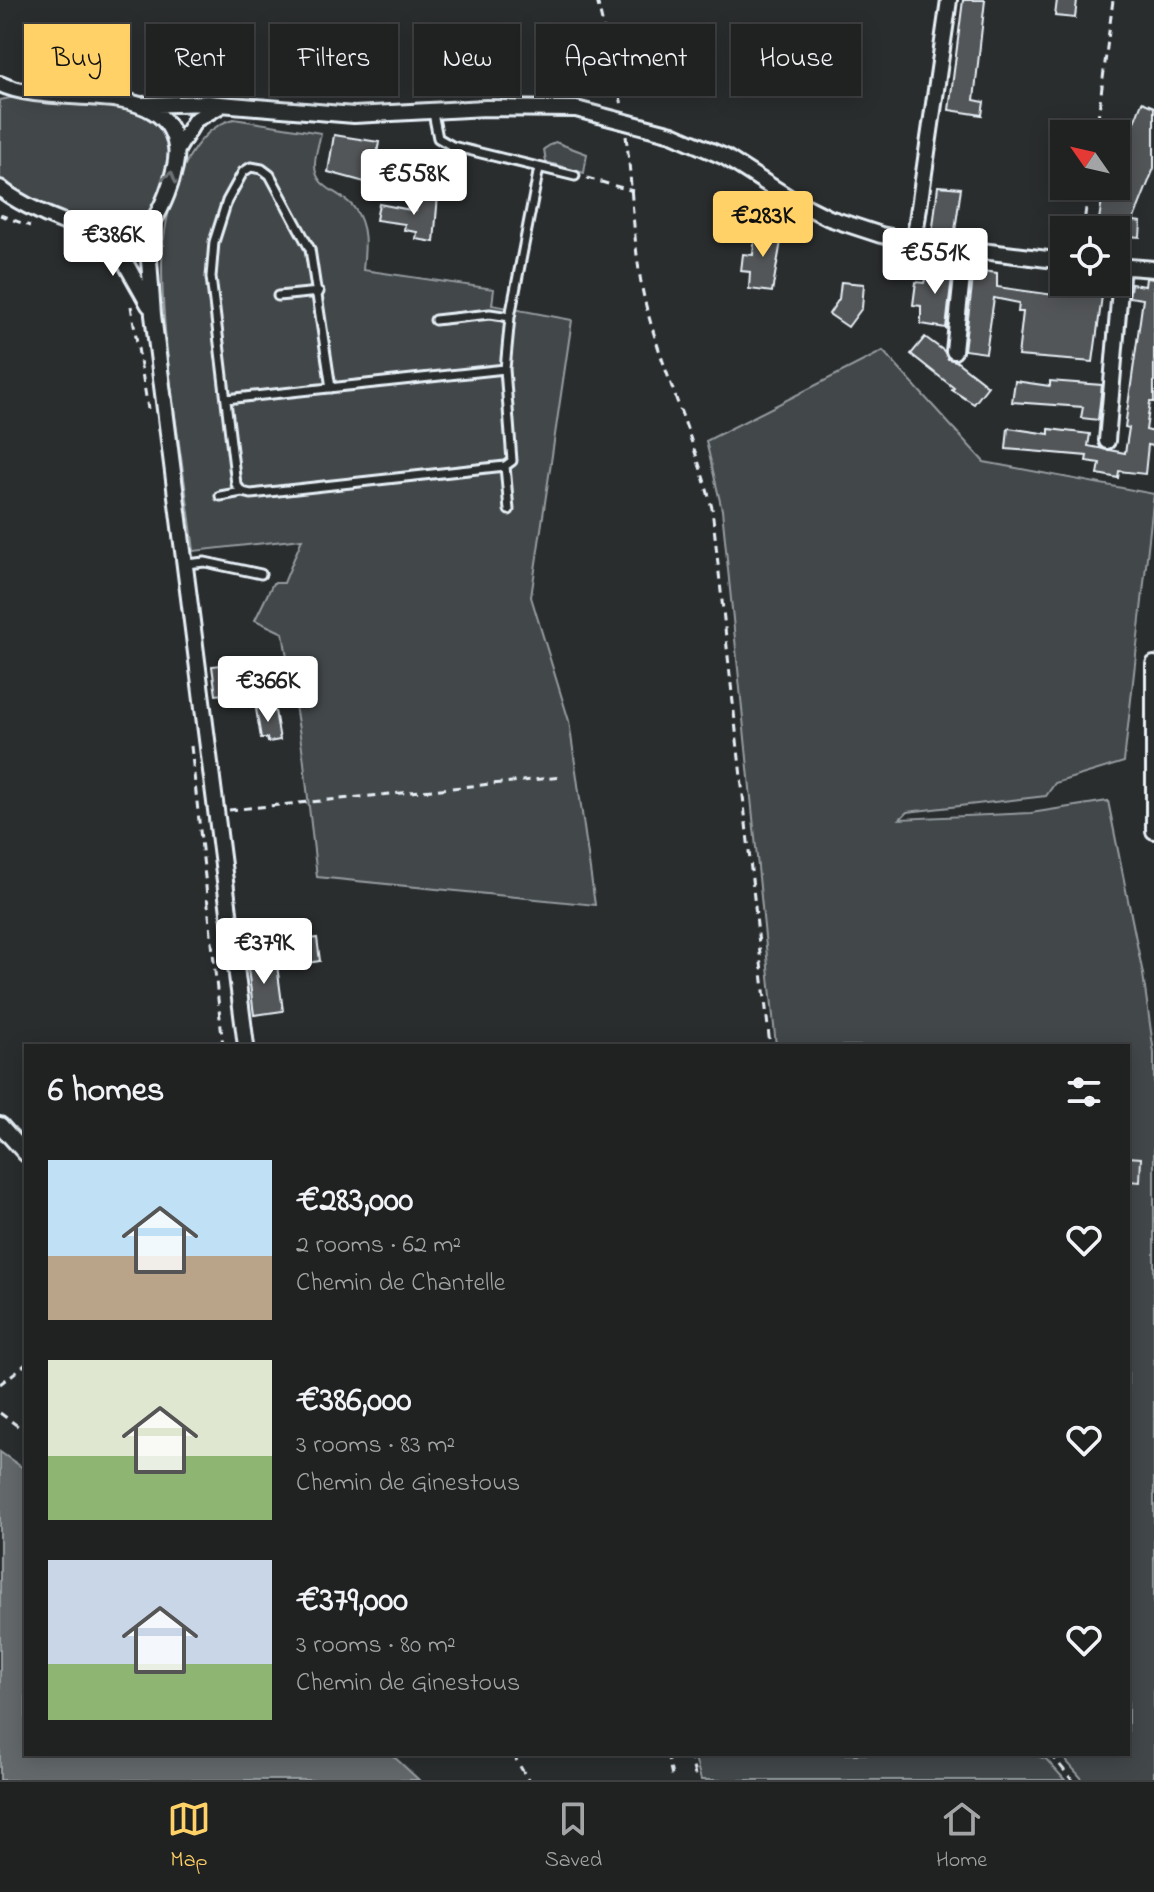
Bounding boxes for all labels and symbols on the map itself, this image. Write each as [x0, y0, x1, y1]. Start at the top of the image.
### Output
north arrow [1050, 120, 1130, 200]
pin: €558K [358, 149, 470, 217]
one-way arrow [161, 171, 178, 185]
pin: €283K [707, 191, 819, 259]
pin: €386K [57, 210, 169, 278]
pin: €551K [879, 228, 991, 296]
pin: €366K [212, 656, 324, 724]
pin: €379K [208, 918, 320, 986]

